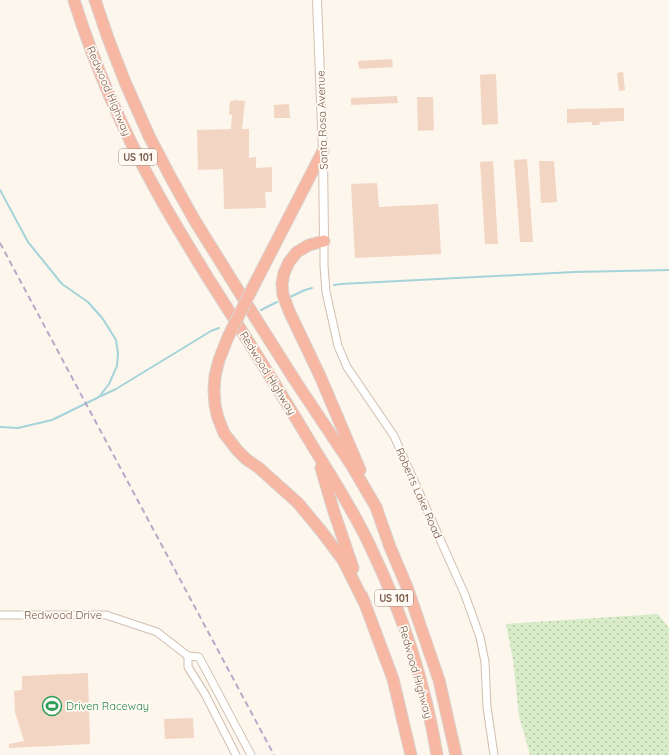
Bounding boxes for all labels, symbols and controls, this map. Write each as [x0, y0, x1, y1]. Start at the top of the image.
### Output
street label: Redwood Highway [84, 44, 134, 138]
street label: Santa Rosa Avenue [313, 70, 331, 170]
road number: US 101 [119, 149, 157, 165]
street label: Redwood Highway [237, 329, 299, 417]
street label: Roberts Lake Road [393, 445, 445, 541]
road number: US 101 [375, 590, 413, 606]
street label: Redwood Drive [24, 608, 102, 622]
street label: Redwood Highway [396, 624, 436, 720]
sports icon: Driven Raceway [41, 695, 63, 717]
place label: Driven Raceway [66, 699, 149, 713]

